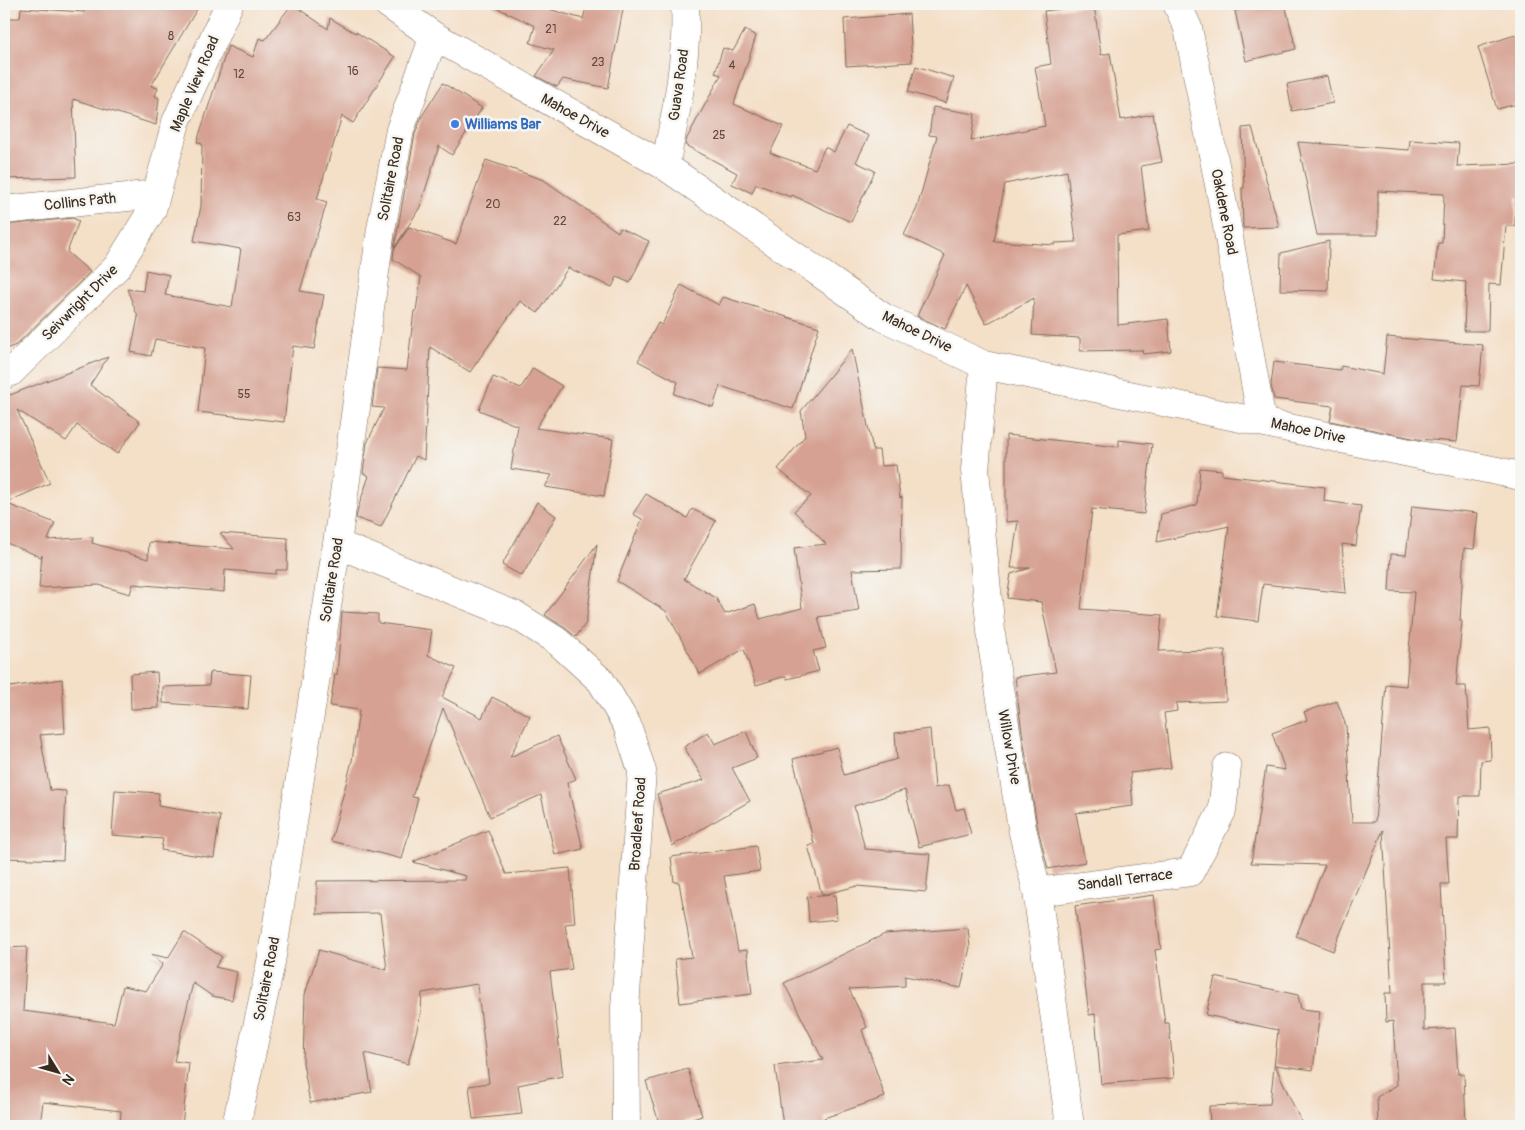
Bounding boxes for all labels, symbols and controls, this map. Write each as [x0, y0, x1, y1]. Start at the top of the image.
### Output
house number: 21 [545, 22, 557, 37]
house number: 8 [168, 29, 174, 44]
street label: Maple View Road [166, 33, 224, 135]
street label: Guava Road [665, 48, 693, 122]
house number: 23 [591, 55, 605, 70]
house number: 4 [729, 58, 736, 73]
house number: 16 [347, 64, 359, 79]
house number: 12 [233, 67, 245, 82]
street label: Mahoe Drive [537, 89, 613, 143]
place label: Williams Bar [465, 115, 542, 134]
marker: Williams Bar [449, 118, 461, 130]
house number: 25 [712, 128, 726, 143]
street label: Solitaire Road [374, 135, 408, 223]
street label: Oakdene Road [1206, 167, 1242, 257]
street label: Collins Path [43, 189, 117, 215]
house number: 20 [486, 197, 500, 212]
house number: 63 [287, 210, 301, 225]
house number: 22 [553, 214, 567, 229]
street label: Seivwright Drive [38, 260, 123, 345]
street label: Mahoe Drive [879, 307, 956, 357]
house number: 55 [237, 387, 251, 402]
street label: Mahoe Drive [1269, 414, 1348, 448]
street label: Solitaire Road [316, 536, 348, 624]
street label: Willow Drive [993, 708, 1025, 787]
street label: Broadleaf Road [625, 776, 651, 872]
street label: Sandall Terrace [1076, 865, 1174, 895]
street label: Solitaire Road [250, 935, 284, 1023]
north arrow [32, 1048, 82, 1098]
text: N [58, 1071, 78, 1088]

